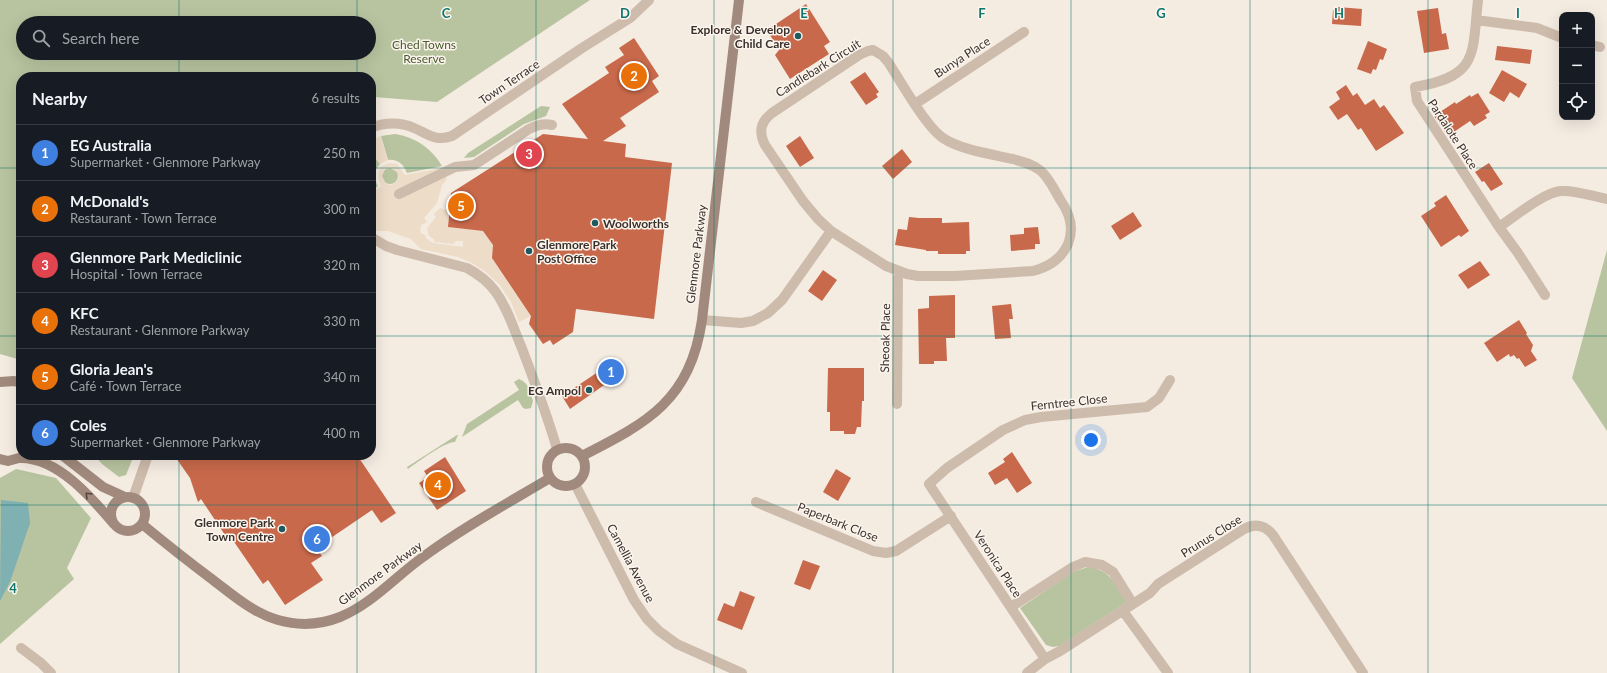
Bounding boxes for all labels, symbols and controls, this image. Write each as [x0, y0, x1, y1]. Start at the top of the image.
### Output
text: C [442, 5, 451, 21]
text: D [620, 5, 630, 21]
text: E [800, 5, 808, 21]
text: F [978, 5, 986, 21]
text: G [1156, 5, 1166, 21]
text: H [1334, 5, 1344, 21]
text: I [1516, 5, 1520, 21]
map controls [1559, 12, 1595, 120]
button: + [1559, 12, 1595, 48]
search box [16, 16, 376, 60]
place label: Explore & Develop Child Care [690, 22, 791, 51]
icon: search [30, 27, 52, 49]
text: Search here [62, 29, 139, 47]
marker: Explore & Develop Child Care [793, 31, 803, 41]
street label: Bunya Place [931, 33, 993, 81]
street label: Candlebark Circuit [773, 35, 864, 100]
park label: Ched Towns Reserve [392, 37, 456, 66]
button: − [1559, 48, 1595, 84]
street label: Town Terrace [476, 56, 542, 108]
pin: 2 [621, 61, 647, 91]
button: locate [1559, 84, 1595, 120]
text: Nearby [32, 88, 87, 109]
text: 6 results [312, 90, 360, 106]
street label: Pardalote Place [1425, 96, 1481, 172]
text: EG Australia [70, 136, 152, 154]
pin: 3 [516, 139, 542, 169]
text: 1 [41, 145, 49, 161]
text: 250 m [323, 145, 360, 161]
text: Supermarket · Glenmore Parkway [70, 154, 261, 170]
pin: 5 [448, 191, 474, 221]
text: McDonald's [70, 192, 149, 210]
text: 2 [41, 201, 49, 217]
text: 300 m [323, 201, 360, 217]
street label: Glenmore Parkway [682, 203, 710, 304]
text: Restaurant · Town Terrace [70, 210, 217, 226]
place label: Woolworths [603, 216, 669, 231]
marker: Woolworths [590, 218, 600, 228]
place label: Glenmore Park Post Office [537, 237, 617, 266]
marker: Glenmore Park Post Office [524, 246, 534, 256]
text: Glenmore Park Mediclinic [70, 248, 242, 266]
text: 3 [41, 257, 49, 273]
text: 320 m [323, 257, 360, 273]
text: Hospital · Town Terrace [70, 266, 202, 282]
street label: Sheoak Place [877, 303, 893, 373]
text: KFC [70, 304, 99, 322]
text: 4 [41, 313, 49, 329]
text: 330 m [323, 313, 360, 329]
text: Restaurant · Glenmore Parkway [70, 322, 249, 338]
pin: 1 [598, 357, 624, 387]
text: Gloria Jean's [70, 360, 153, 378]
text: 5 [41, 369, 49, 385]
text: 340 m [323, 369, 360, 385]
text: Café · Town Terrace [70, 378, 181, 394]
place label: EG Ampol [528, 383, 581, 398]
marker: EG Ampol [584, 385, 594, 395]
street label: Ferntree Close [1030, 391, 1108, 413]
text: Coles [70, 416, 107, 434]
text: 6 [41, 425, 49, 441]
text: 400 m [323, 425, 360, 441]
your location [1081, 430, 1101, 450]
text: Supermarket · Glenmore Parkway [70, 434, 261, 450]
pin: 4 [425, 470, 451, 500]
one-way arrow [85, 492, 93, 500]
street label: Paperbark Close [795, 499, 881, 545]
street label: Prunus Close [1178, 511, 1244, 561]
place label: Glenmore Park Town Centre [194, 515, 275, 544]
street label: Camellia Avenue [604, 521, 658, 605]
marker: Glenmore Park Town Centre [277, 524, 287, 534]
pin: 6 [304, 524, 330, 554]
street label: Veronica Place [971, 528, 1025, 600]
street label: Glenmore Parkway [335, 537, 425, 608]
text: 4 [9, 580, 17, 596]

